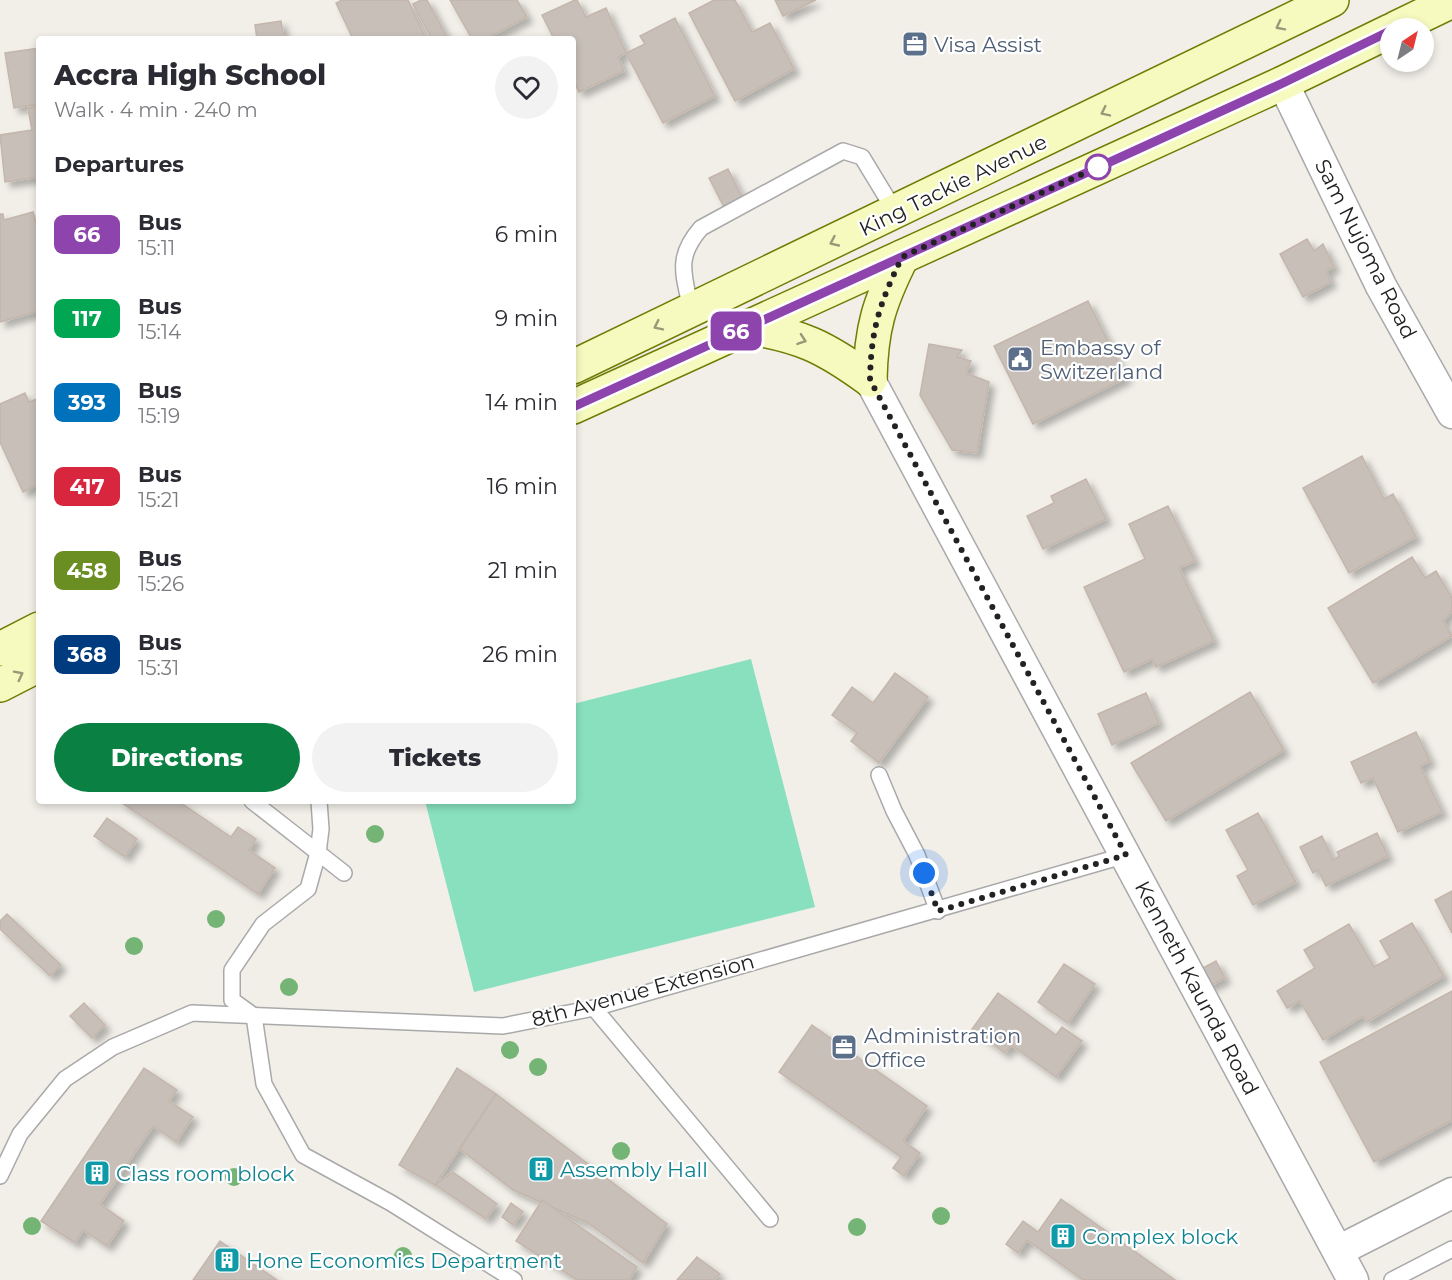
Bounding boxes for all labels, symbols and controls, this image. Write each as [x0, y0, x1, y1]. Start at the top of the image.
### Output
north arrow [1380, 18, 1434, 72]
map controls [1380, 18, 1434, 72]
one-way arrow [1275, 19, 1286, 31]
office icon: Visa Assist [900, 29, 930, 59]
place label: Visa Assist [934, 32, 1042, 57]
button: heart [495, 56, 558, 119]
text: Accra High School [54, 58, 326, 92]
text: Walk · 4 min · 240 m [54, 98, 258, 122]
one-way arrow [1100, 104, 1111, 116]
street label: King Tackie Avenue [855, 129, 1051, 241]
text: Departures [54, 151, 184, 178]
unlabelled marker [1085, 154, 1111, 180]
street label: Sam Nujoma Road [1310, 155, 1422, 343]
text: Bus [138, 209, 182, 236]
text: 6 min [495, 221, 558, 248]
text: 66 [74, 222, 100, 247]
one-way arrow [830, 235, 841, 247]
text: 15:11 [138, 236, 175, 260]
text: Bus [138, 293, 182, 320]
text: 9 min [495, 305, 558, 332]
text: 117 [72, 306, 102, 331]
line badge: 66 [709, 312, 763, 350]
one-way arrow [654, 318, 665, 330]
text: 66 [723, 319, 749, 344]
text: 15:14 [138, 320, 181, 344]
one-way arrow [796, 332, 807, 345]
place label: Embassy of Switzerland [1040, 335, 1163, 384]
public building icon: Embassy of Switzerland [1005, 344, 1035, 374]
text: Bus [138, 377, 182, 404]
text: 14 min [486, 389, 558, 416]
text: 393 [68, 390, 106, 415]
text: 15:19 [138, 404, 180, 428]
text: Bus [138, 461, 182, 488]
text: 16 min [487, 473, 558, 500]
text: 417 [69, 474, 105, 499]
text: 15:21 [138, 488, 179, 512]
text: Bus [138, 545, 182, 572]
text: 21 min [488, 557, 558, 584]
text: 458 [67, 558, 107, 583]
text: 15:26 [138, 572, 184, 596]
text: Bus [138, 629, 182, 656]
text: 26 min [482, 641, 558, 668]
text: 368 [67, 642, 107, 667]
text: 15:31 [138, 656, 179, 680]
one-way arrow [13, 671, 24, 682]
button: Directions [54, 723, 300, 792]
button: Tickets [312, 723, 558, 792]
your location [909, 858, 939, 888]
street label: Kenneth Kaunda Road [1130, 877, 1264, 1099]
street label: 8th Avenue Extension [529, 948, 757, 1032]
place label: Administration Office [864, 1023, 1021, 1072]
office icon: Administration Office [829, 1032, 859, 1062]
building icon: Assembly Hall [526, 1154, 556, 1184]
place label: Assembly Hall [560, 1157, 708, 1182]
building icon: Class room block [82, 1158, 112, 1188]
place label: Class room block [116, 1161, 295, 1186]
building icon: Complex block [1048, 1221, 1078, 1251]
place label: Complex block [1082, 1224, 1239, 1249]
building icon: Hone Economics Department [212, 1245, 242, 1275]
place label: Hone Economics Department [246, 1248, 562, 1273]

